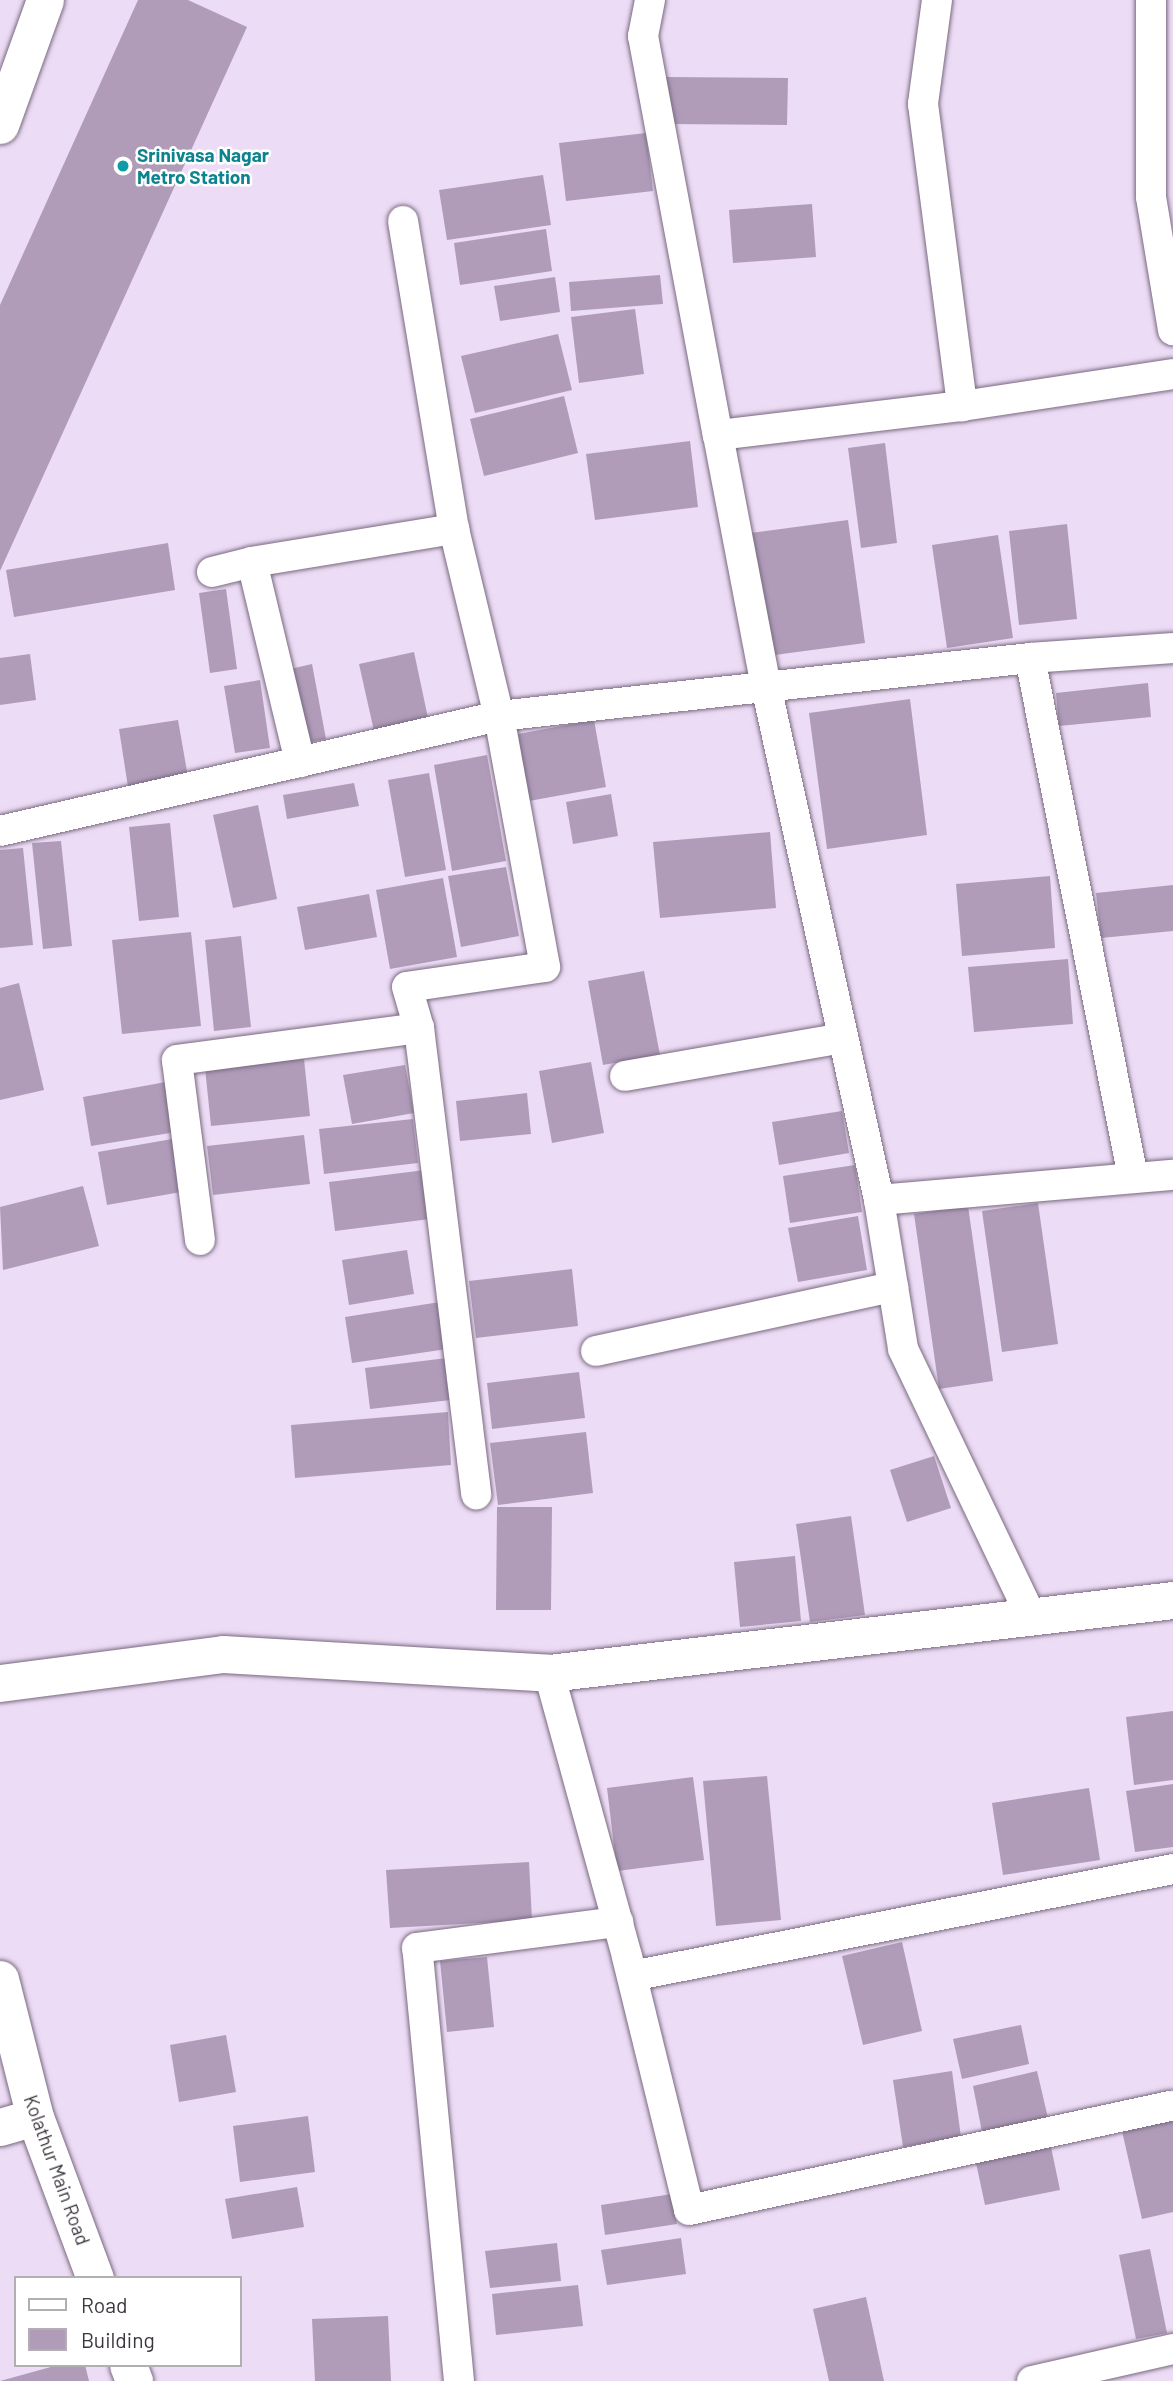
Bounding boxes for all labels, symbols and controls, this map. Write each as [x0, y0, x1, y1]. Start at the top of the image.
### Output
place label: Srinivasa Nagar Metro Station [137, 144, 269, 188]
marker: Srinivasa Nagar Metro Station [115, 158, 131, 174]
street label: Kolathur Main Road [19, 2092, 95, 2248]
legend [14, 2276, 242, 2367]
text: Road [81, 2292, 127, 2317]
text: Building [81, 2327, 155, 2352]

